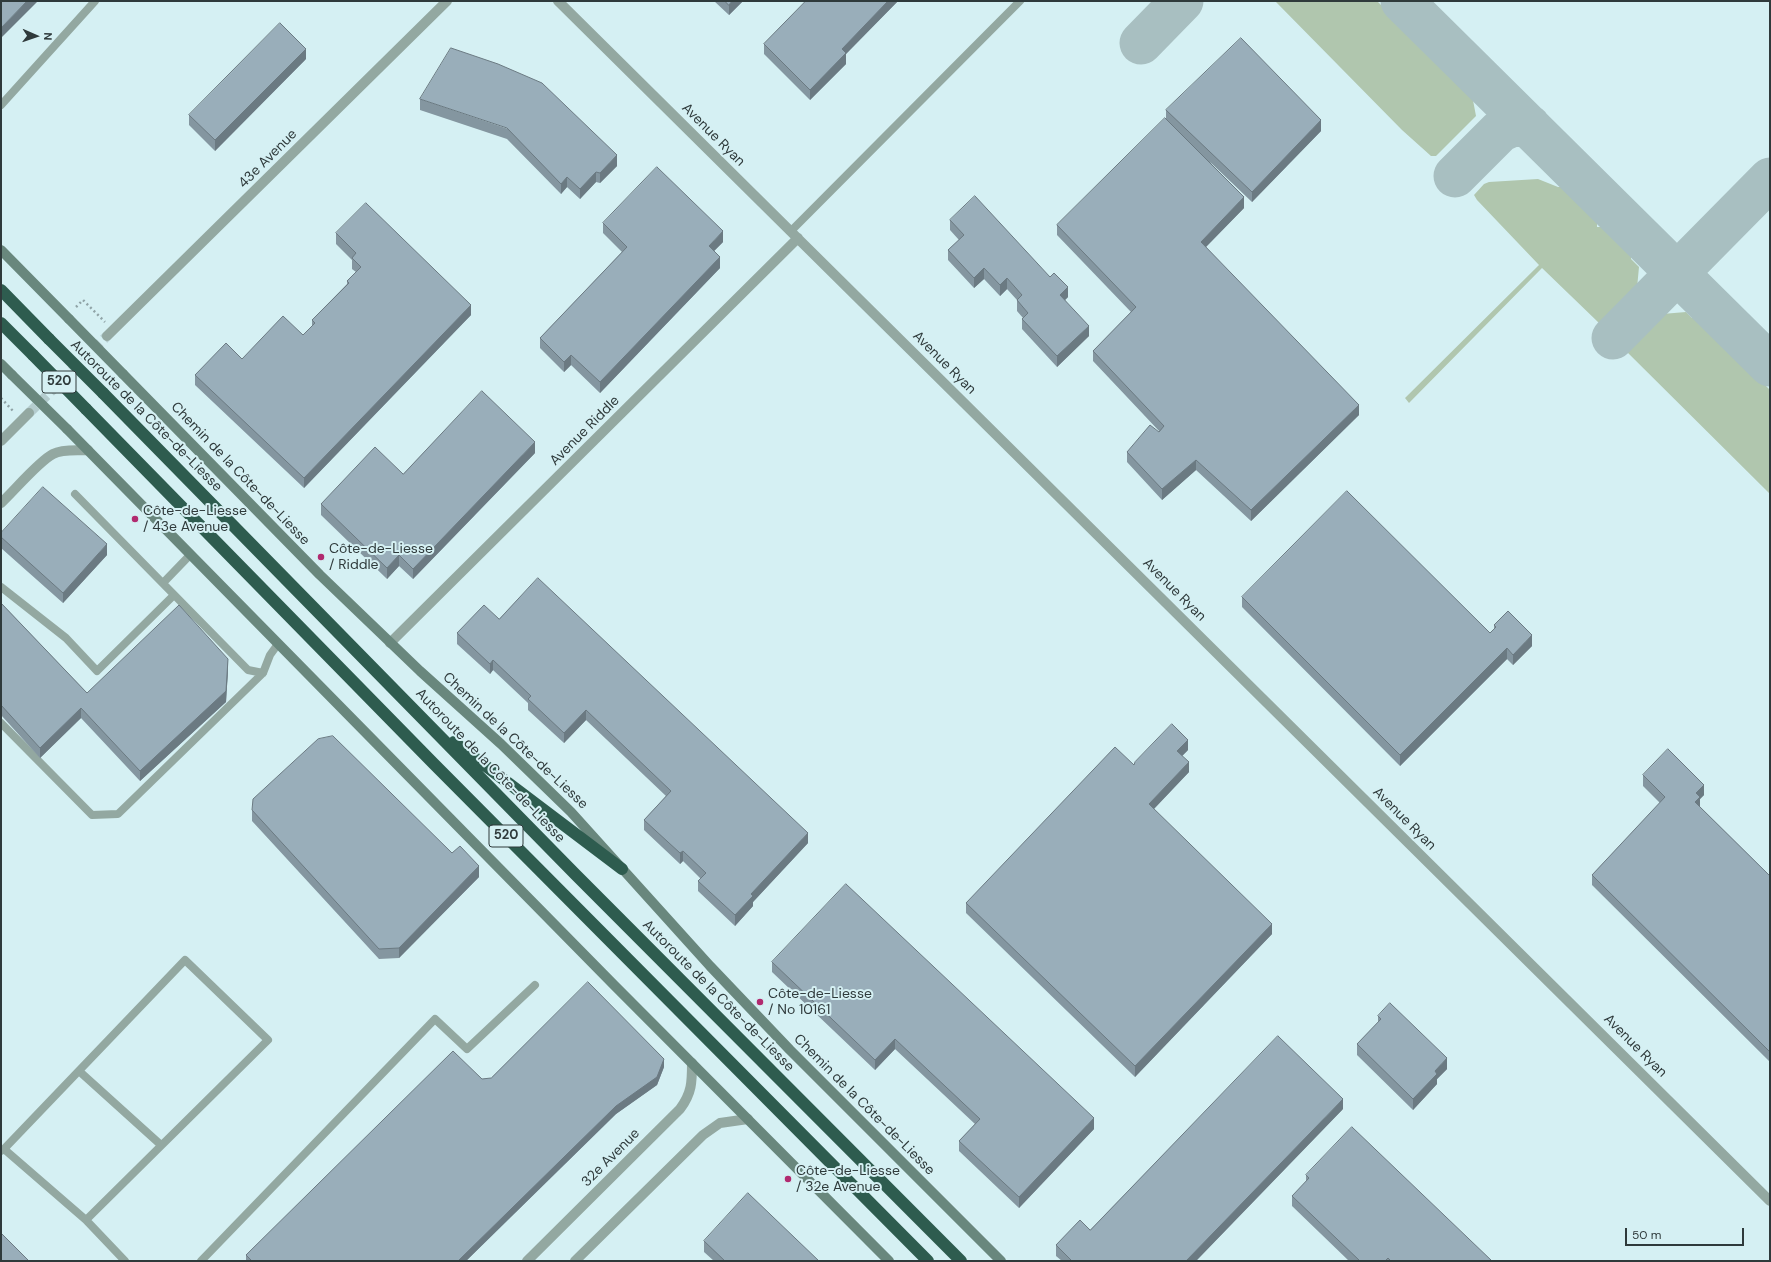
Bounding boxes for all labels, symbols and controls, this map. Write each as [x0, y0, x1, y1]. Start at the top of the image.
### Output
north arrow [16, 16, 56, 56]
text: N [41, 32, 55, 41]
street label: Avenue Ryan [678, 100, 748, 170]
street label: 43e Avenue [235, 126, 301, 192]
street label: Avenue Ryan [909, 328, 979, 398]
street label: Autoroute de la Côte-de-Liesse [67, 337, 225, 495]
road number: 520 [42, 371, 76, 393]
street label: Avenue Riddle [547, 393, 623, 469]
street label: Chemin de la Côte-de-Liesse [167, 399, 313, 549]
place label: Côte-de-Liesse / 43e Avenue [143, 503, 247, 536]
marker: Côte-de-Liesse / 43e Avenue [130, 514, 140, 524]
place label: Côte-de-Liesse / Riddle [329, 541, 433, 574]
marker: Côte-de-Liesse / Riddle [316, 552, 326, 562]
street label: Avenue Ryan [1139, 555, 1209, 625]
street label: Chemin de la Côte-de-Liesse [439, 669, 591, 813]
street label: Autoroute de la Côte-de-Liesse [412, 685, 568, 847]
street label: Avenue Ryan [1369, 784, 1439, 854]
road number: 520 [489, 825, 523, 847]
street label: Autoroute de la Côte-de-Liesse [639, 917, 797, 1075]
place label: Côte-de-Liesse / No 10161 [768, 986, 872, 1018]
marker: Côte-de-Liesse / No 10161 [755, 997, 765, 1007]
street label: Avenue Ryan [1600, 1011, 1670, 1081]
street label: Chemin de la Côte-de-Liesse [790, 1031, 938, 1179]
street label: 32e Avenue [578, 1125, 644, 1191]
place label: Côte-de-Liesse / 32e Avenue [796, 1163, 900, 1196]
marker: Côte-de-Liesse / 32e Avenue [783, 1174, 793, 1184]
scale bar [1627, 1220, 1746, 1246]
text: 50 m [1632, 1227, 1661, 1243]

